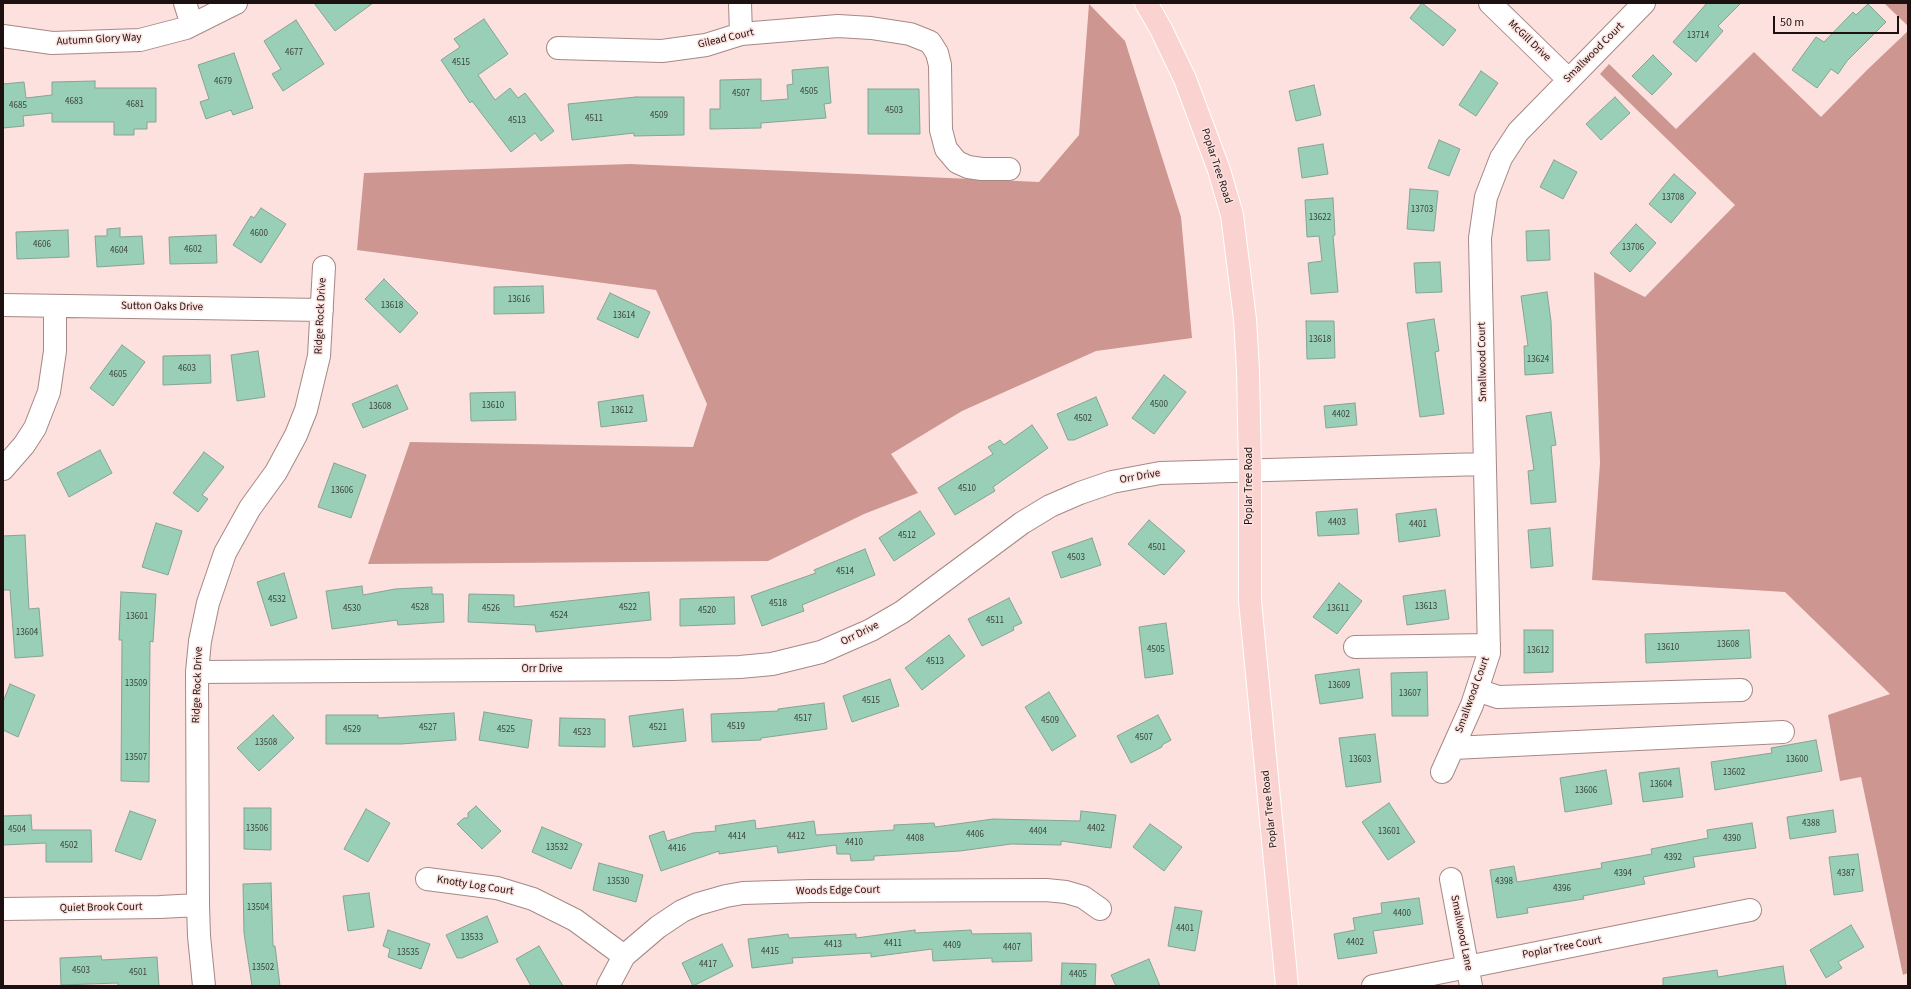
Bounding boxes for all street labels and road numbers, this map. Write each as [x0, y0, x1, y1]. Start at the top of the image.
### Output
street label: McGill Drive [1505, 17, 1553, 65]
street label: Smallwood Court [1561, 20, 1627, 86]
street label: Gilead Court [697, 26, 755, 52]
street label: Autumn Glory Way [56, 31, 142, 49]
street label: Poplar Tree Road [1198, 127, 1234, 205]
street label: Ridge Rock Drive [312, 277, 330, 355]
street label: Sutton Oaks Drive [121, 300, 203, 314]
street label: Smallwood Court [1476, 322, 1490, 402]
street label: Poplar Tree Road [1243, 447, 1257, 525]
street label: Orr Drive [1119, 467, 1161, 487]
street label: Orr Drive [839, 619, 881, 649]
street label: Ridge Rock Drive [190, 646, 206, 724]
street label: Smallwood Court [1453, 655, 1493, 735]
street label: Orr Drive [522, 663, 562, 677]
street label: Poplar Tree Road [1259, 769, 1281, 849]
street label: Knotty Log Court [436, 873, 514, 899]
street label: Woods Edge Court [796, 884, 880, 898]
street label: Smallwood Lane [1447, 894, 1475, 972]
street label: Quiet Brook Court [60, 901, 142, 915]
street label: Poplar Tree Court [1521, 934, 1603, 962]

